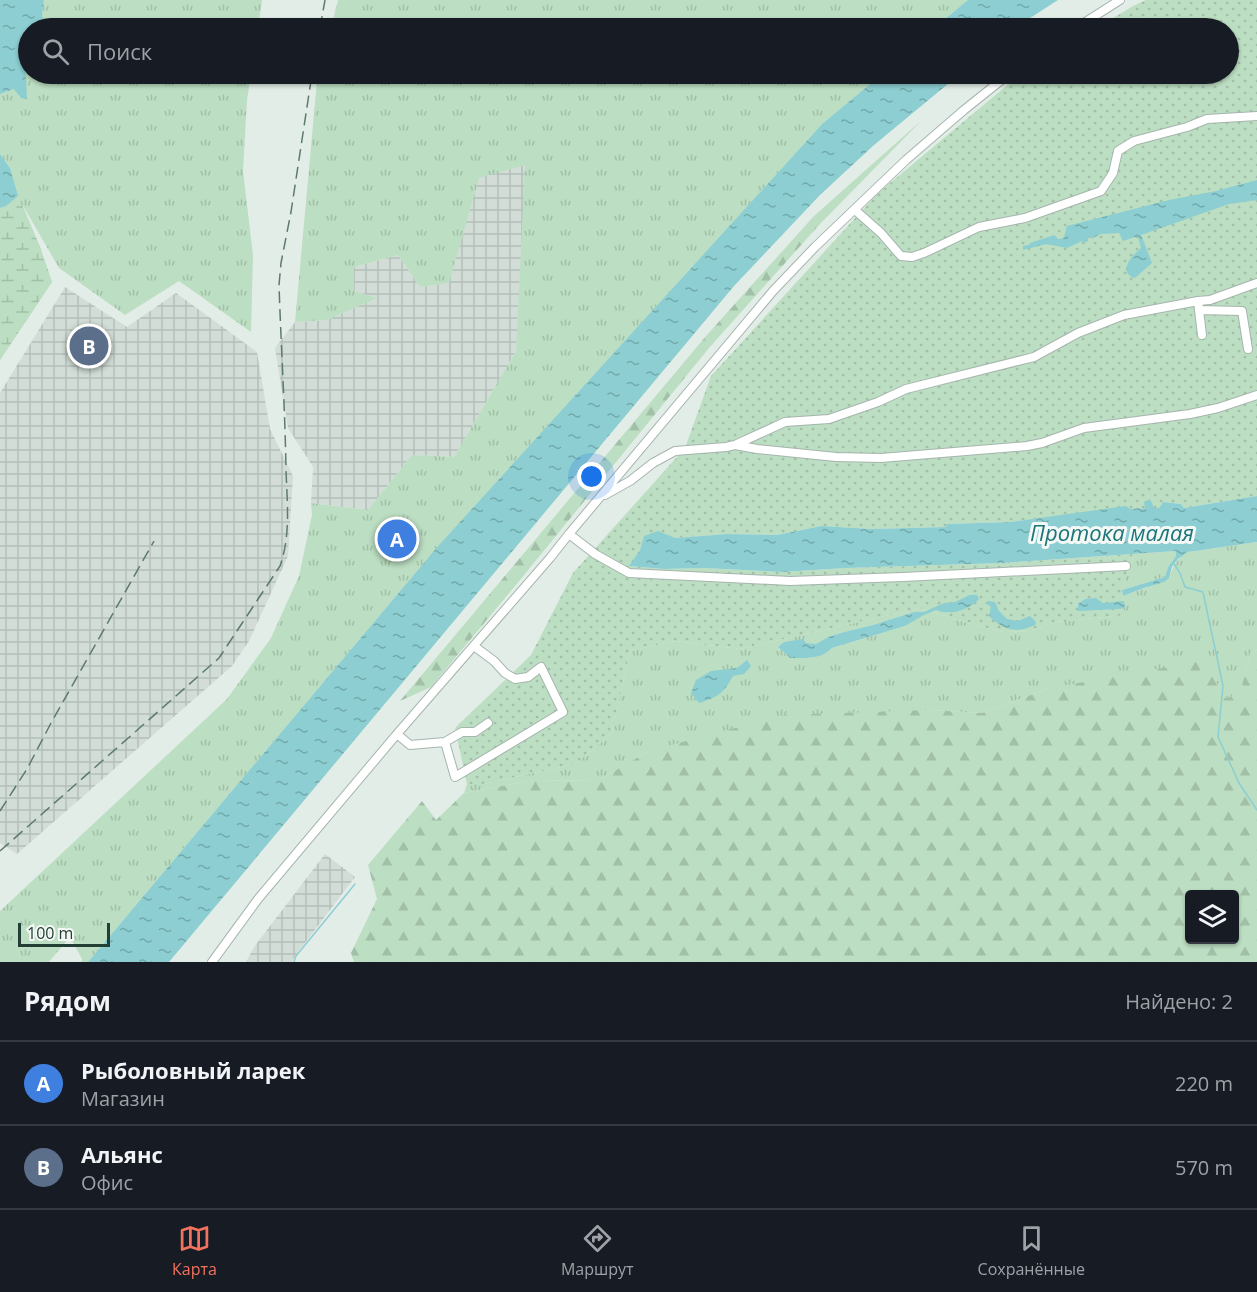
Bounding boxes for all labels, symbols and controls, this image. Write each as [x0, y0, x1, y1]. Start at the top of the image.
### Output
search box [18, 18, 1239, 84]
icon: search [39, 35, 72, 68]
text: Поиск [87, 36, 152, 66]
pin: B [70, 324, 109, 368]
your location [577, 462, 606, 491]
pin: A [378, 516, 416, 562]
water label: Протока малая [1030, 517, 1194, 547]
map controls [1185, 890, 1239, 944]
button: layers [1185, 890, 1239, 944]
scale bar [18, 920, 110, 948]
text: 100 m [27, 922, 73, 944]
text: Рядом [24, 983, 111, 1019]
text: Найдено: 2 [1125, 988, 1233, 1015]
text: Рыболовный ларек [81, 1055, 305, 1085]
text: A [37, 1070, 50, 1097]
text: 220 m [1175, 1070, 1233, 1097]
text: Магазин [81, 1085, 165, 1112]
text: Альянс [81, 1139, 163, 1169]
text: B [37, 1154, 50, 1181]
text: 570 m [1175, 1154, 1233, 1181]
text: Офис [81, 1169, 133, 1196]
tab: Карта [172, 1222, 217, 1280]
tab: Маршрут [561, 1222, 634, 1280]
tab: Сохранённые [978, 1222, 1085, 1280]

